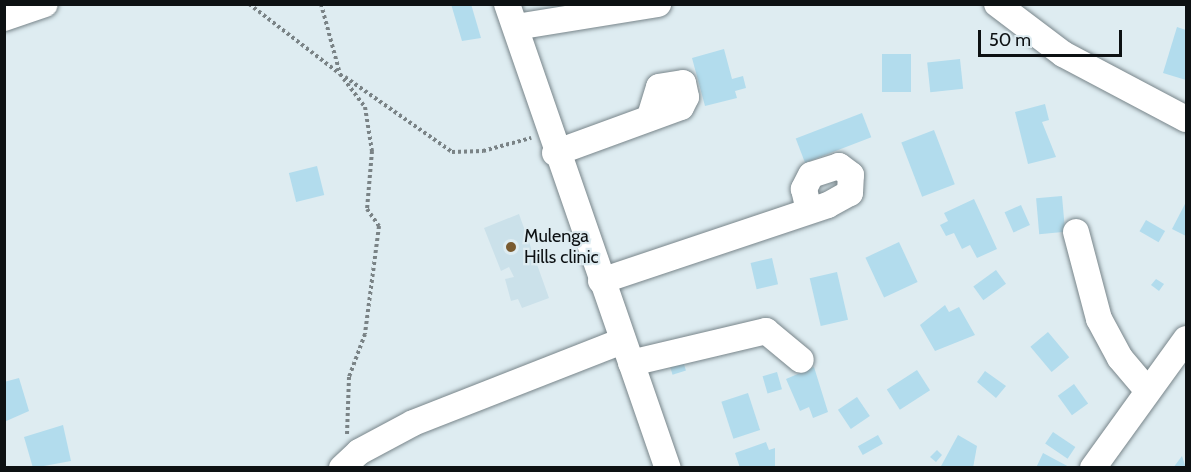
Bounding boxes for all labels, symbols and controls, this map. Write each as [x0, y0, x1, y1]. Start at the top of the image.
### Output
scale bar [981, 18, 1125, 56]
text: 50 m [989, 29, 1031, 51]
place label: Mulenga Hills clinic [524, 226, 599, 268]
marker: Mulenga Hills clinic [502, 238, 520, 256]

